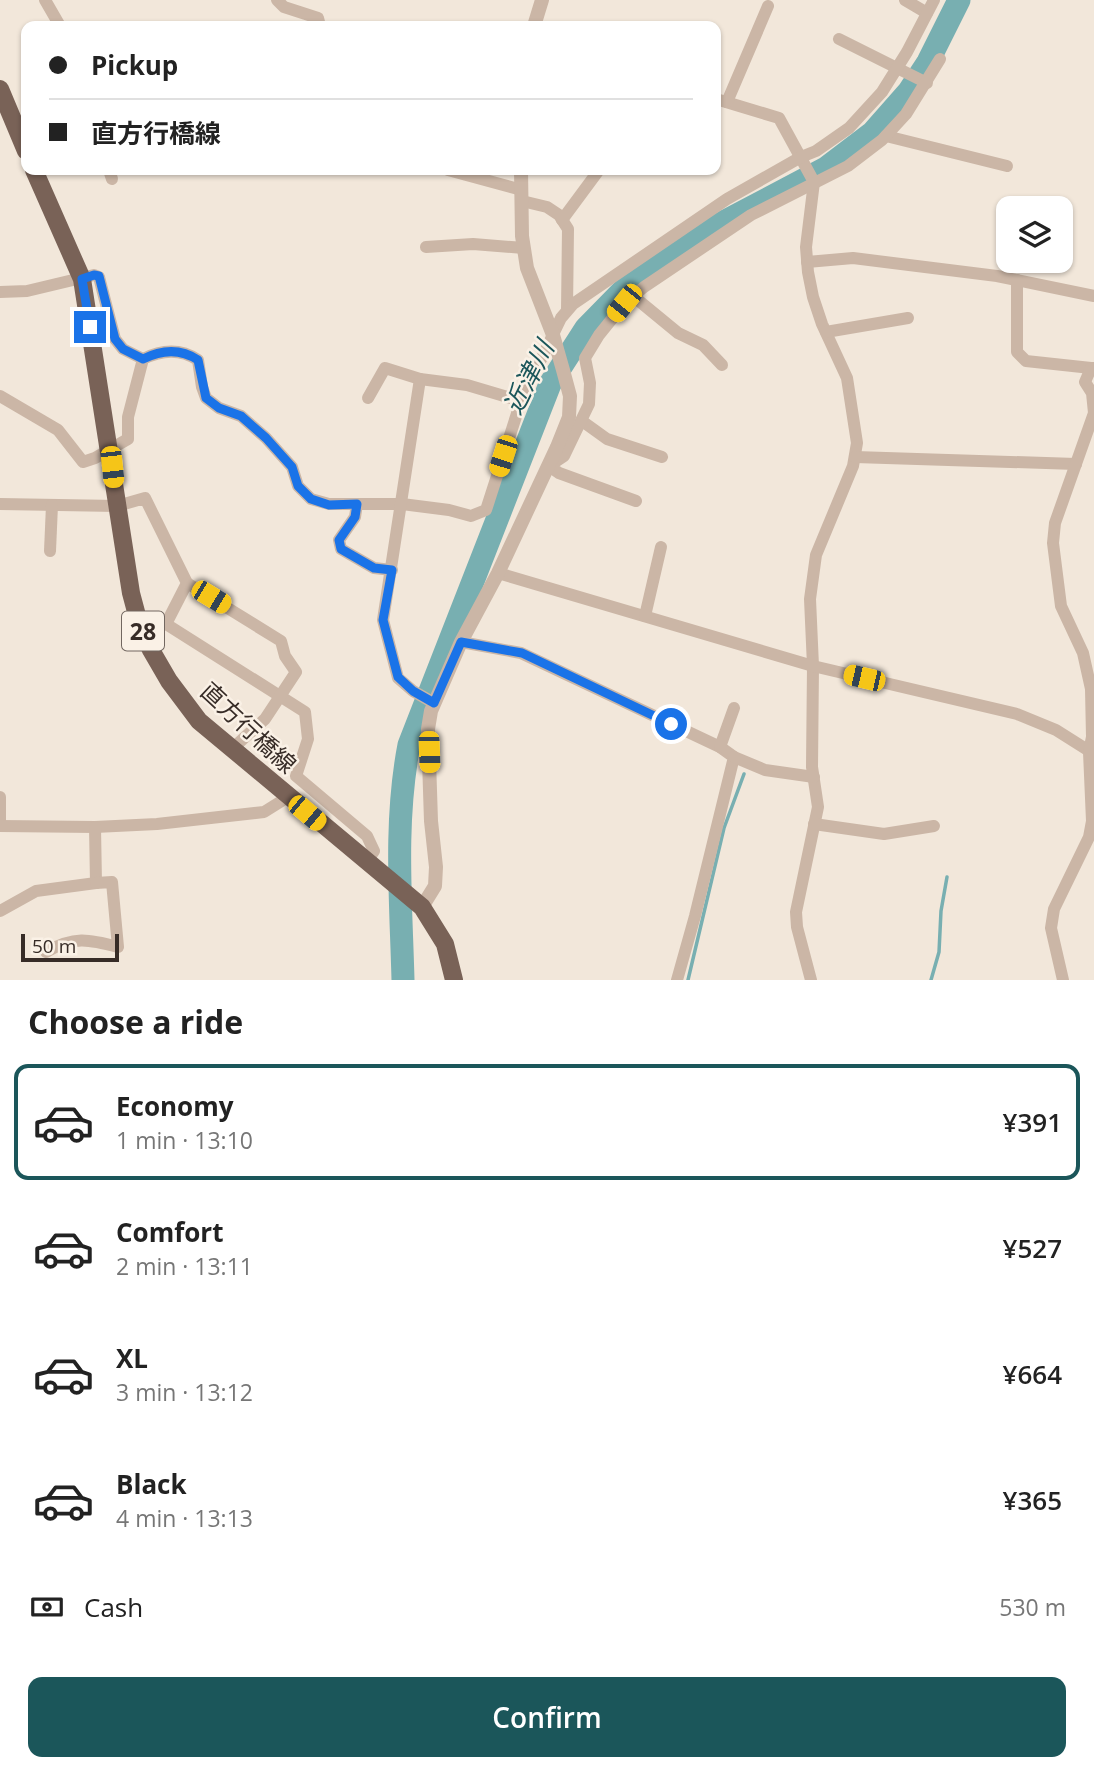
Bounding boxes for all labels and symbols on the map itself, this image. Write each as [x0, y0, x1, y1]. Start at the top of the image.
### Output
car [603, 280, 646, 326]
route end [74, 311, 106, 343]
water label: 近津川 [494, 331, 563, 420]
car [487, 433, 520, 479]
car [100, 445, 125, 489]
car [188, 577, 235, 617]
road number: 28 [122, 611, 164, 650]
car [842, 663, 887, 693]
street label: 直方行橋線 [194, 674, 304, 780]
route start [655, 708, 687, 740]
car [418, 731, 441, 773]
car [285, 791, 330, 835]
scale bar [21, 931, 119, 963]

